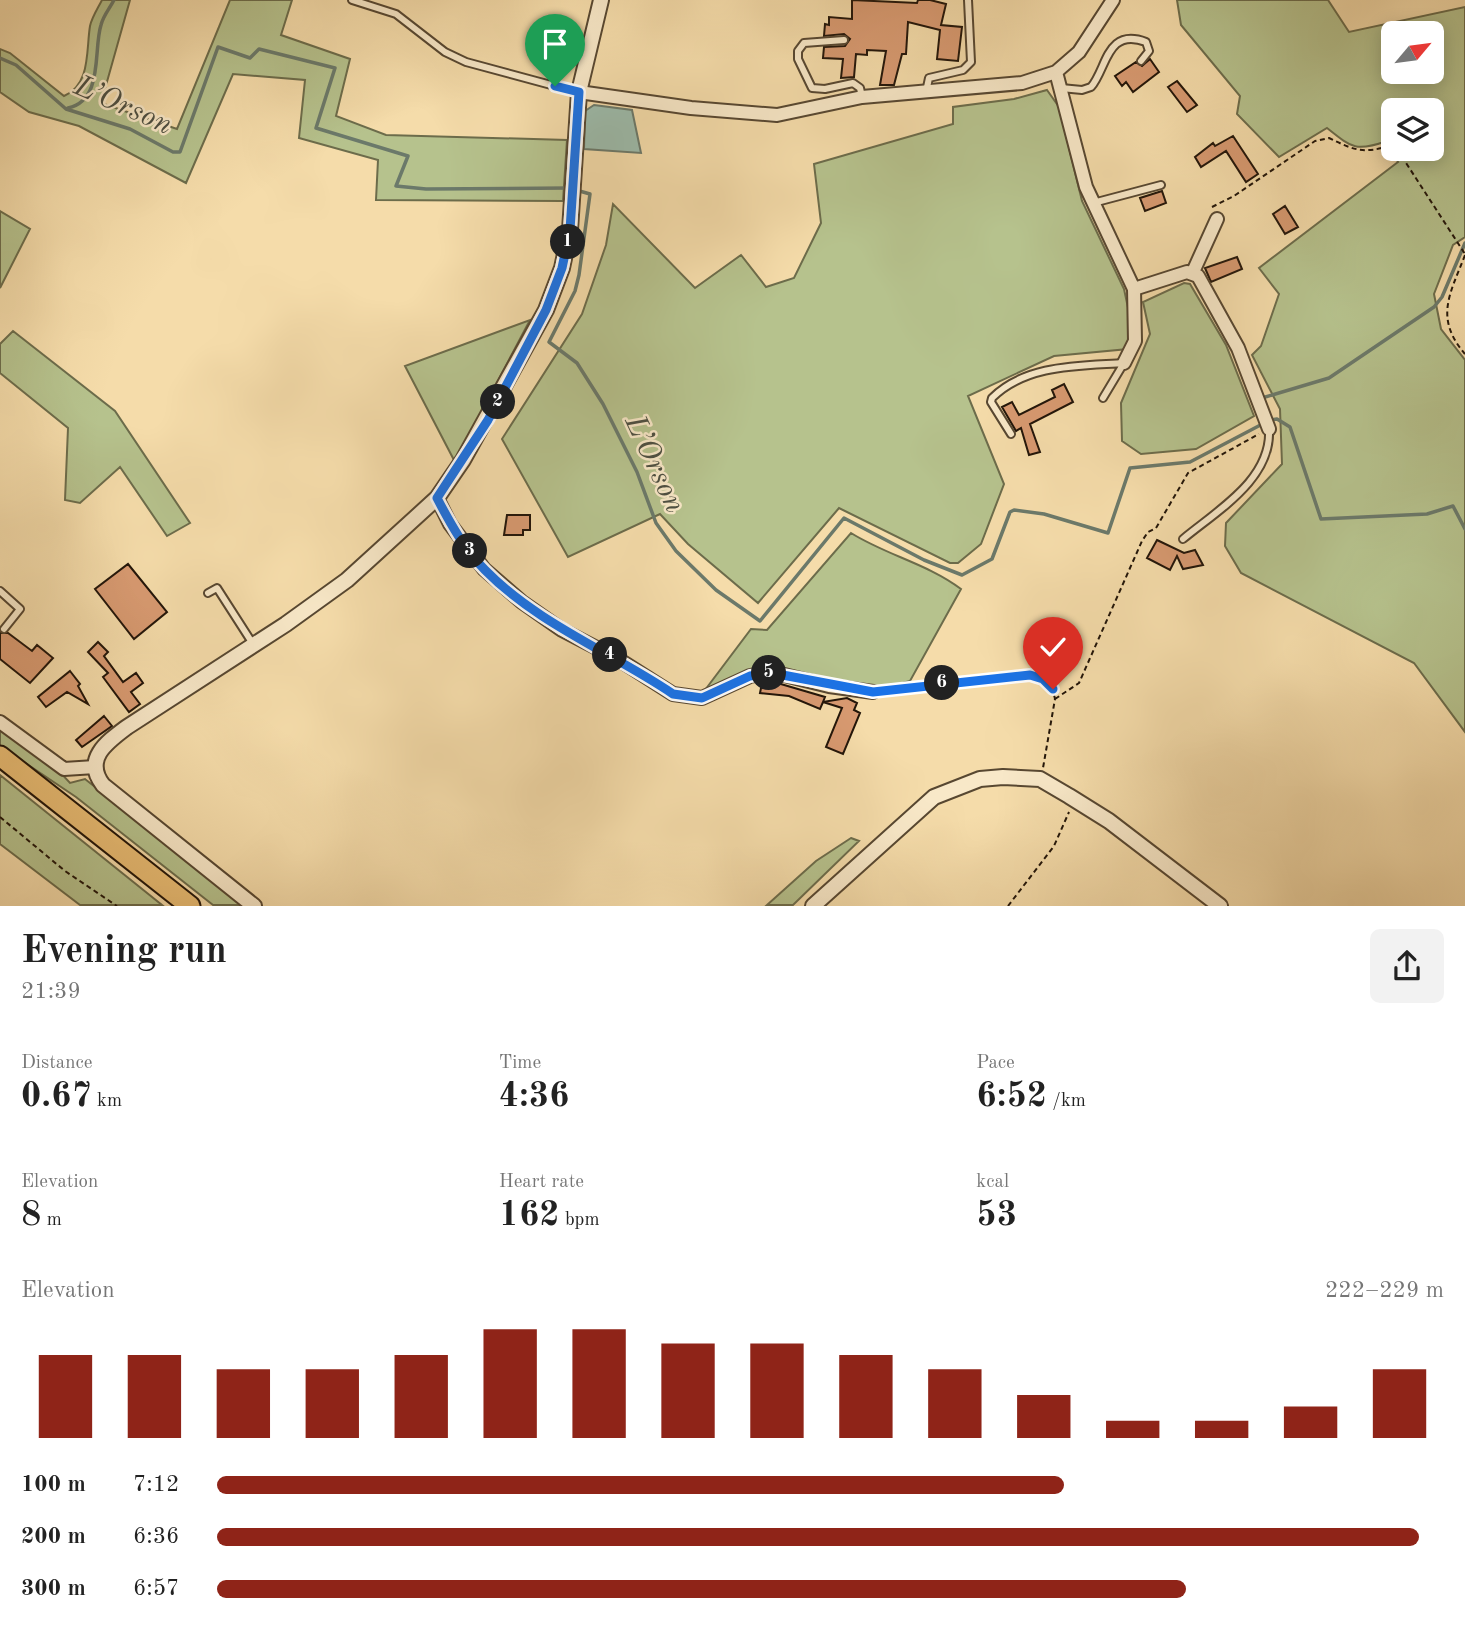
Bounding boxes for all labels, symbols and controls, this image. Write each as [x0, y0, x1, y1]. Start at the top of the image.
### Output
pin [525, 14, 585, 86]
north arrow [1381, 21, 1444, 84]
map controls [1381, 21, 1444, 161]
icon: arrive [536, 25, 574, 63]
water label: L’Orson [68, 71, 177, 141]
button: layers [1381, 98, 1444, 161]
pin: 1 [550, 224, 586, 260]
text: 1 [562, 232, 573, 251]
pin: 2 [480, 384, 516, 420]
text: 2 [492, 392, 503, 411]
water label: L’Orson [618, 410, 690, 517]
pin: 3 [452, 534, 488, 568]
text: 3 [464, 541, 475, 560]
pin [1023, 617, 1083, 689]
icon: check [1034, 628, 1072, 666]
pin: 4 [592, 638, 628, 672]
text: 4 [604, 645, 615, 664]
pin: 5 [752, 656, 786, 690]
text: 5 [763, 663, 774, 682]
pin: 6 [925, 666, 960, 700]
text: 6 [936, 673, 947, 692]
button: share [1370, 929, 1444, 1003]
text: Evening run [21, 933, 227, 971]
text: 21:39 [21, 980, 81, 1003]
text: Distance [21, 1054, 93, 1073]
text: Time [499, 1054, 541, 1073]
text: Pace [976, 1054, 1015, 1073]
text: 0.67 [21, 1079, 92, 1114]
text: 4:36 [499, 1079, 569, 1114]
text: 6:52 [976, 1079, 1047, 1114]
text: km [92, 1092, 122, 1111]
text: /km [1047, 1092, 1086, 1111]
text: Elevation [21, 1173, 98, 1192]
text: Heart rate [499, 1173, 584, 1192]
text: kcal [976, 1173, 1009, 1192]
text: 8 [21, 1198, 41, 1233]
text: 162 [499, 1198, 560, 1233]
text: 53 [976, 1198, 1017, 1233]
text: m [41, 1211, 62, 1230]
text: bpm [560, 1211, 600, 1230]
text: Elevation [21, 1279, 115, 1302]
text: 222–229 m [1325, 1279, 1444, 1302]
text: 100 m [21, 1473, 86, 1496]
text: 7:12 [133, 1473, 179, 1496]
text: 200 m [21, 1525, 86, 1548]
text: 6:36 [133, 1525, 179, 1548]
text: 300 m [21, 1577, 86, 1600]
text: 6:57 [133, 1577, 179, 1600]

